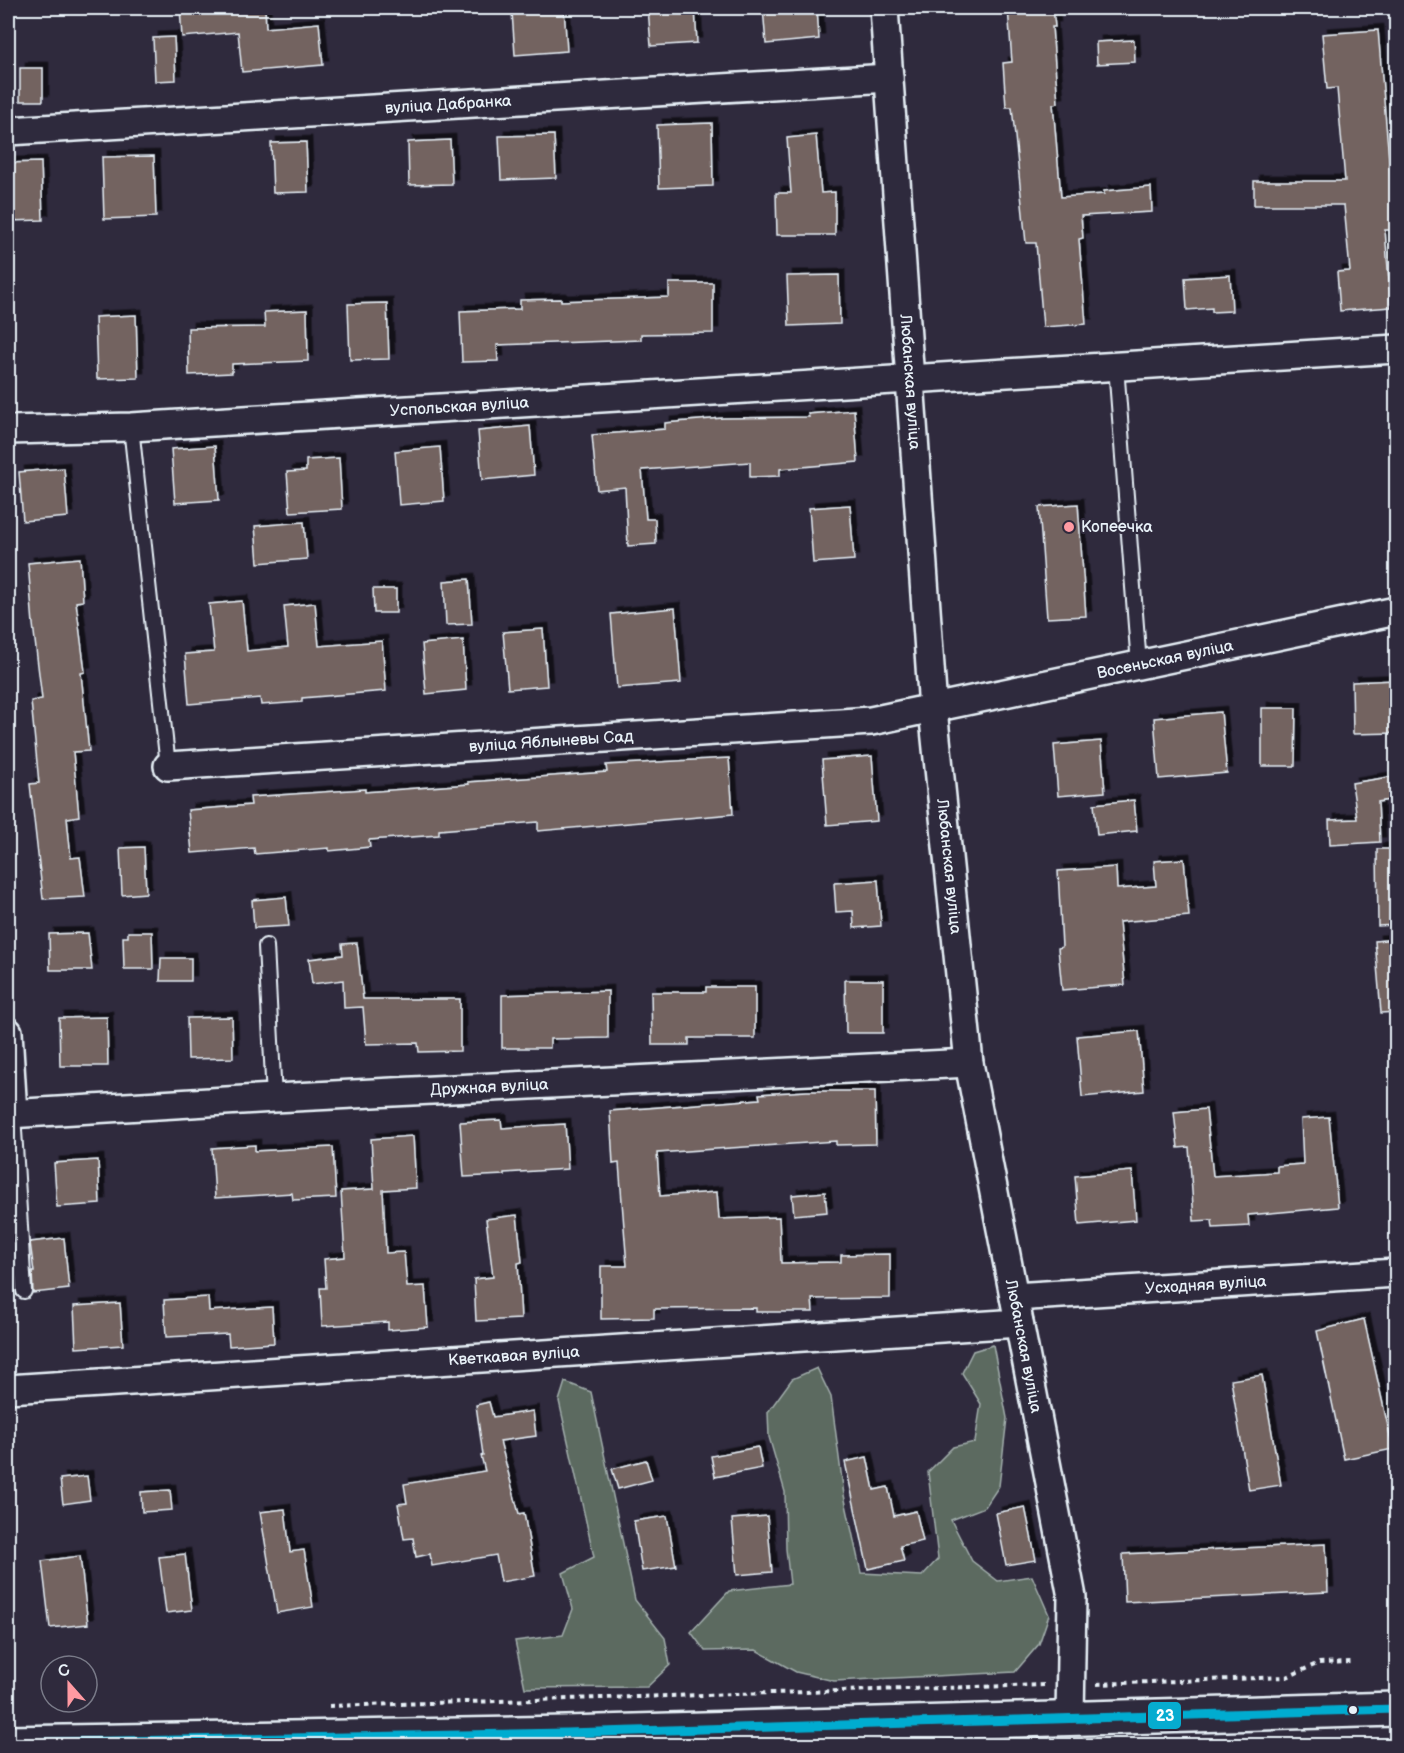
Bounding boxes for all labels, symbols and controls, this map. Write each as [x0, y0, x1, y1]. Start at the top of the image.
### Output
street label: вуліца Дабранка [384, 91, 513, 118]
street label: Любанская вуліца [896, 313, 924, 451]
street label: Успольская вуліца [389, 393, 530, 421]
place label: Копеечка [1081, 518, 1153, 537]
marker: Копеечка [1062, 520, 1076, 534]
street label: Восеньская вуліца [1095, 636, 1236, 683]
street label: вуліца Яблыневы Сад [468, 727, 634, 756]
street label: Любанская вуліца [933, 797, 965, 936]
street label: Дружная вуліца [430, 1075, 549, 1100]
street label: Усходняя вуліца [1144, 1272, 1268, 1298]
street label: Любанская вуліца [1001, 1277, 1046, 1415]
street label: Кветкавая вуліца [448, 1342, 581, 1370]
north arrow [39, 1654, 99, 1714]
text: С [56, 1661, 73, 1682]
line badge: 23 [1147, 1701, 1182, 1730]
unlabelled marker [1347, 1704, 1359, 1716]
text: 23 [1156, 1707, 1174, 1726]

